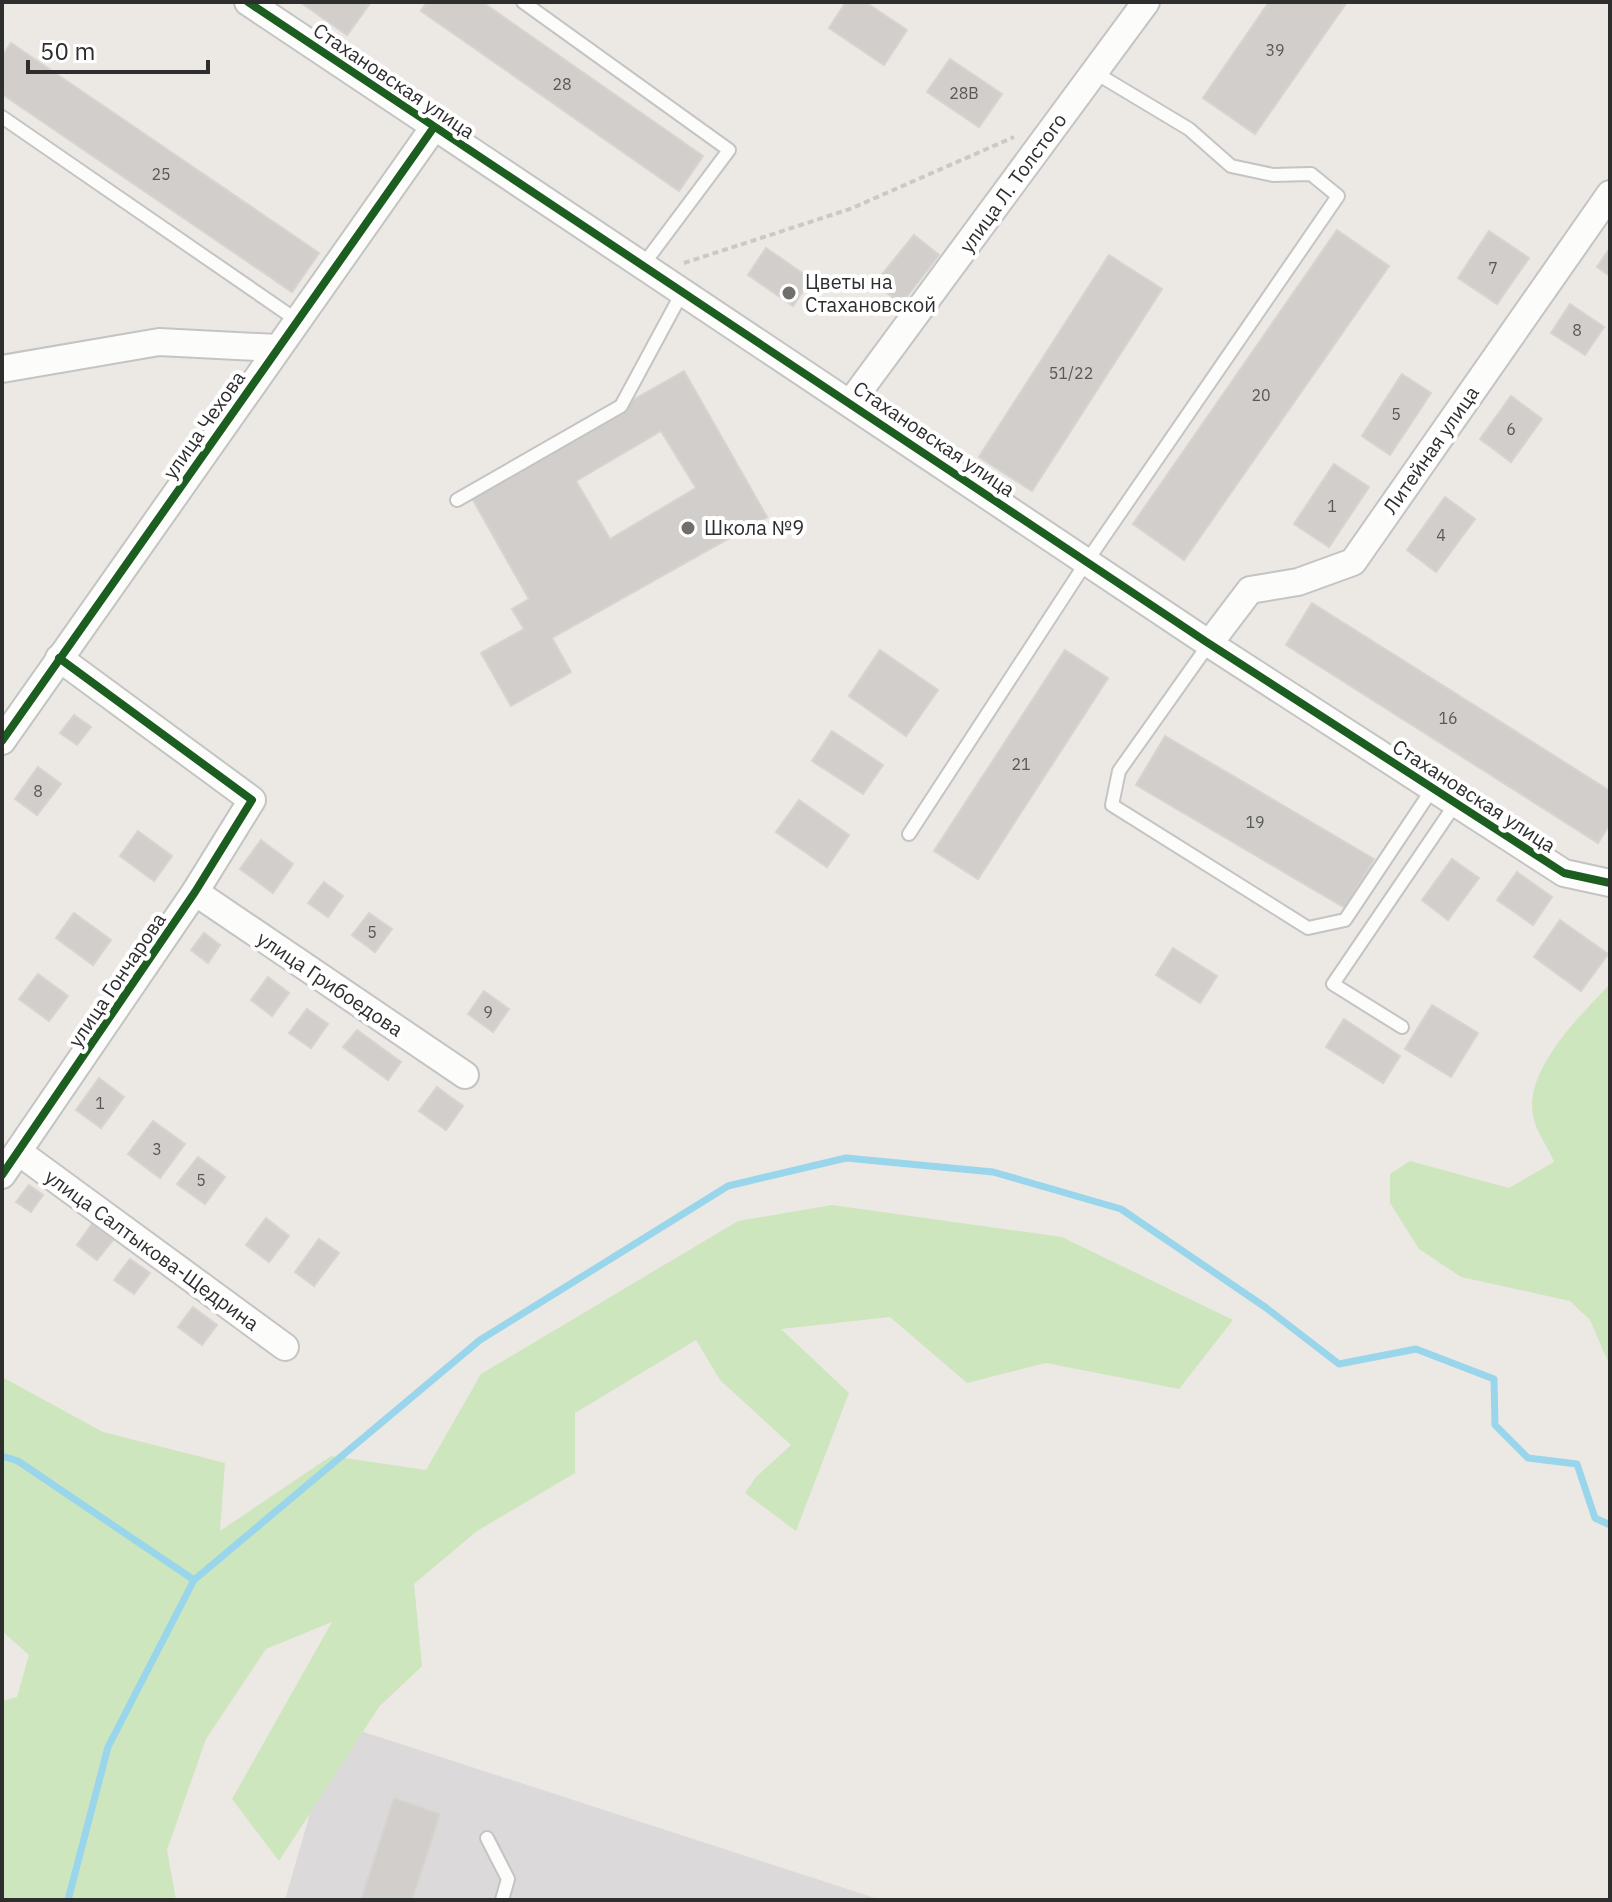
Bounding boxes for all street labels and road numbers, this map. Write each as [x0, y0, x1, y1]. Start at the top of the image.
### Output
street label: Стахановская улица [308, 16, 481, 145]
street label: улица Л. Толстого [953, 107, 1072, 258]
street label: улица Чехова [156, 365, 251, 484]
street label: Стахановская улица [848, 374, 1021, 503]
street label: Литейная улица [1376, 380, 1485, 519]
street label: Стахановская улица [1387, 733, 1561, 859]
street label: улица Гончарова [61, 907, 172, 1052]
street label: улица Грибоедова [252, 925, 409, 1043]
street label: улица Салтыкова-Щедрина [40, 1163, 265, 1337]

